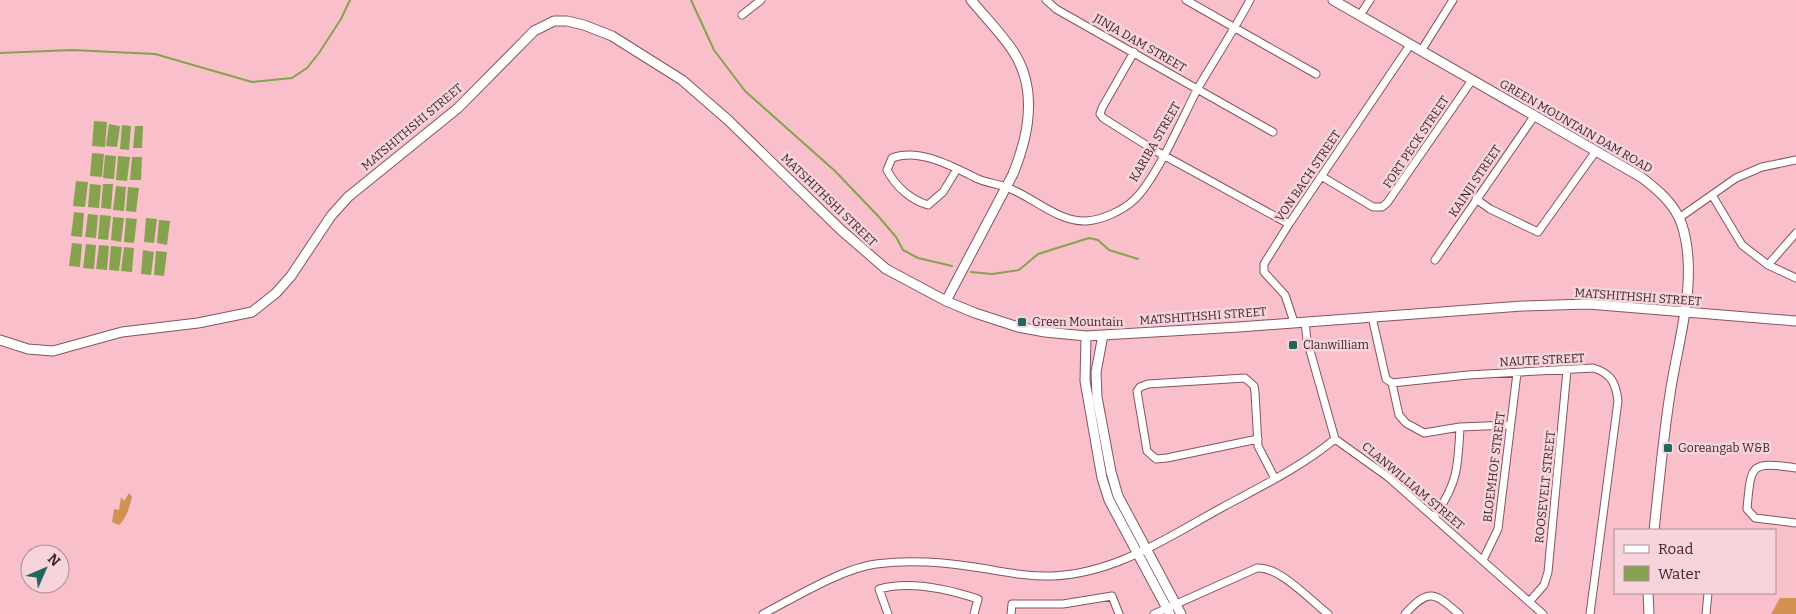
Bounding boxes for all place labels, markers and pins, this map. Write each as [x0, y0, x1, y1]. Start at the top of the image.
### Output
place label: Green Mountain [1032, 315, 1124, 329]
marker: Green Mountain [1016, 316, 1028, 328]
place label: Clanwilliam [1303, 338, 1370, 352]
marker: Clanwilliam [1287, 339, 1299, 351]
place label: Goreangab W&B [1678, 441, 1770, 455]
marker: Goreangab W&B [1662, 442, 1674, 454]

